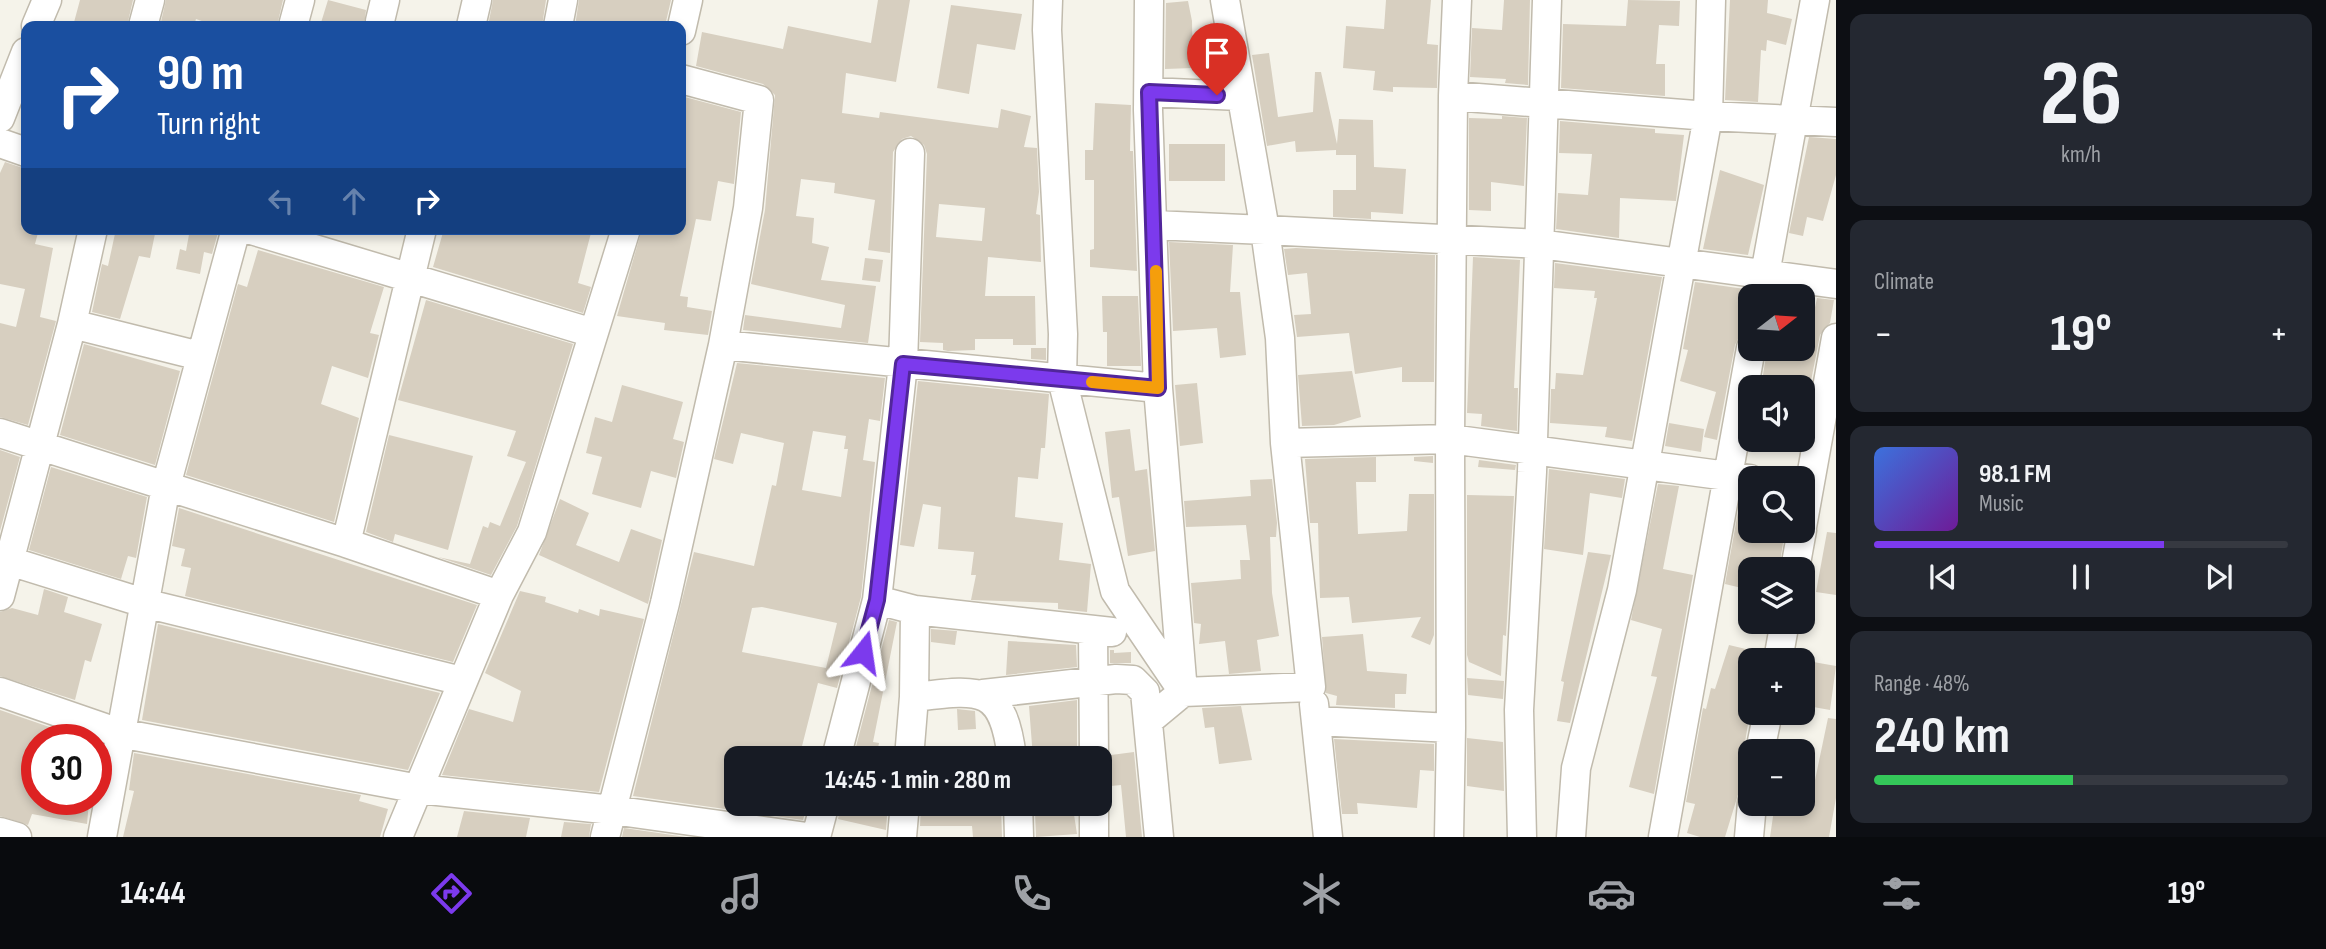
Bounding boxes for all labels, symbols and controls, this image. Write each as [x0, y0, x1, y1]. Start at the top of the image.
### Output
pin [1187, 23, 1247, 95]
icon: arrive [1198, 34, 1236, 72]
text: 26 [2040, 41, 2122, 150]
text: 90 m [157, 45, 244, 104]
icon: right [42, 49, 133, 140]
text: Turn right [157, 105, 261, 144]
text: km/h [2061, 141, 2101, 169]
icon: left [262, 182, 300, 220]
icon: ahead [335, 182, 373, 220]
icon: right [408, 182, 446, 220]
text: Climate [1874, 268, 1934, 296]
north arrow [1738, 284, 1815, 360]
map controls [1738, 284, 1815, 816]
text: 19° [2050, 303, 2112, 366]
text: − [1874, 312, 1893, 357]
text: + [2269, 312, 2288, 357]
button: sound [1738, 375, 1815, 452]
text: 98.1 FM [1979, 459, 2051, 490]
button: search [1738, 466, 1815, 543]
text: Music [1979, 490, 2024, 518]
button: layers [1738, 557, 1815, 634]
icon: previous [1924, 558, 1962, 596]
icon: pause [2062, 558, 2100, 596]
icon: next [2200, 558, 2238, 596]
position arrow [826, 615, 900, 689]
button: + [1738, 648, 1815, 725]
text: Range · 48% [1874, 670, 1970, 698]
text: 240 km [1874, 705, 2010, 768]
speed limit sign: 30 [21, 724, 112, 815]
button: − [1738, 739, 1815, 816]
text: 14:45 · 1 min · 280 m [825, 765, 1011, 796]
icon: directions [427, 869, 476, 918]
icon: music [717, 869, 766, 918]
icon: phone [1007, 869, 1056, 918]
icon: climate [1297, 869, 1346, 918]
icon: car [1587, 869, 1636, 918]
icon: filters [1877, 869, 1926, 918]
text: 14:44 [121, 874, 185, 913]
text: 19° [2168, 874, 2205, 913]

